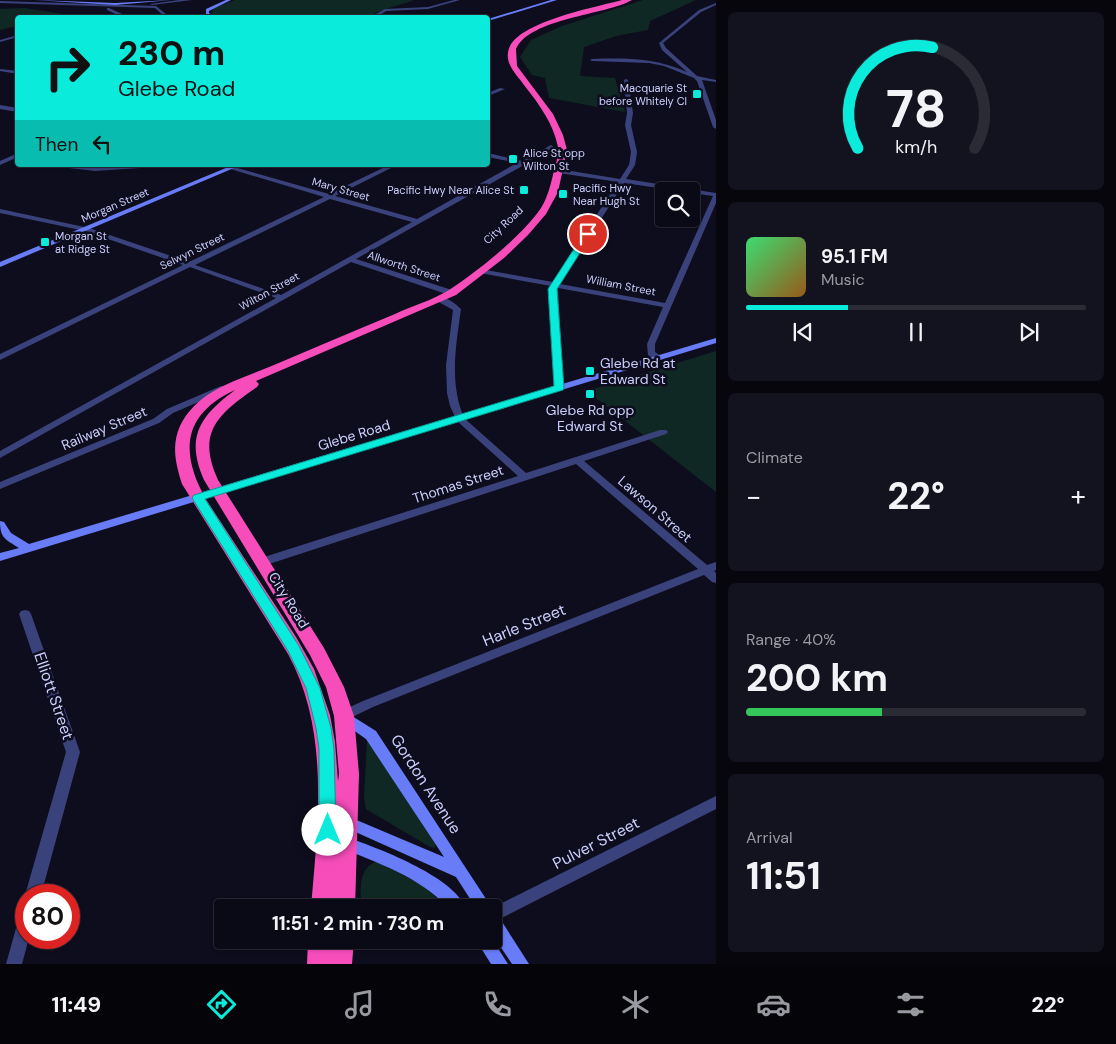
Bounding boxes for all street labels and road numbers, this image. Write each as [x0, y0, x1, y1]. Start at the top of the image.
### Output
street label: Mary Street [310, 174, 372, 204]
street label: Morgan Street [79, 184, 151, 226]
street label: City Road [480, 203, 526, 247]
street label: Selwyn Street [157, 229, 227, 273]
street label: Allworth Street [366, 248, 442, 284]
street label: Wilton Street [236, 269, 302, 313]
street label: William Street [585, 271, 657, 299]
street label: Railway Street [58, 402, 150, 454]
street label: Glebe Road [316, 415, 392, 455]
street label: Thomas Street [410, 461, 506, 507]
street label: Lawson Street [614, 472, 696, 546]
street label: City Road [265, 569, 313, 631]
street label: Harle Street [479, 599, 569, 651]
street label: Elliott Street [29, 649, 79, 743]
street label: Gordon Avenue [386, 730, 466, 838]
street label: Pulver Street [549, 812, 643, 874]

